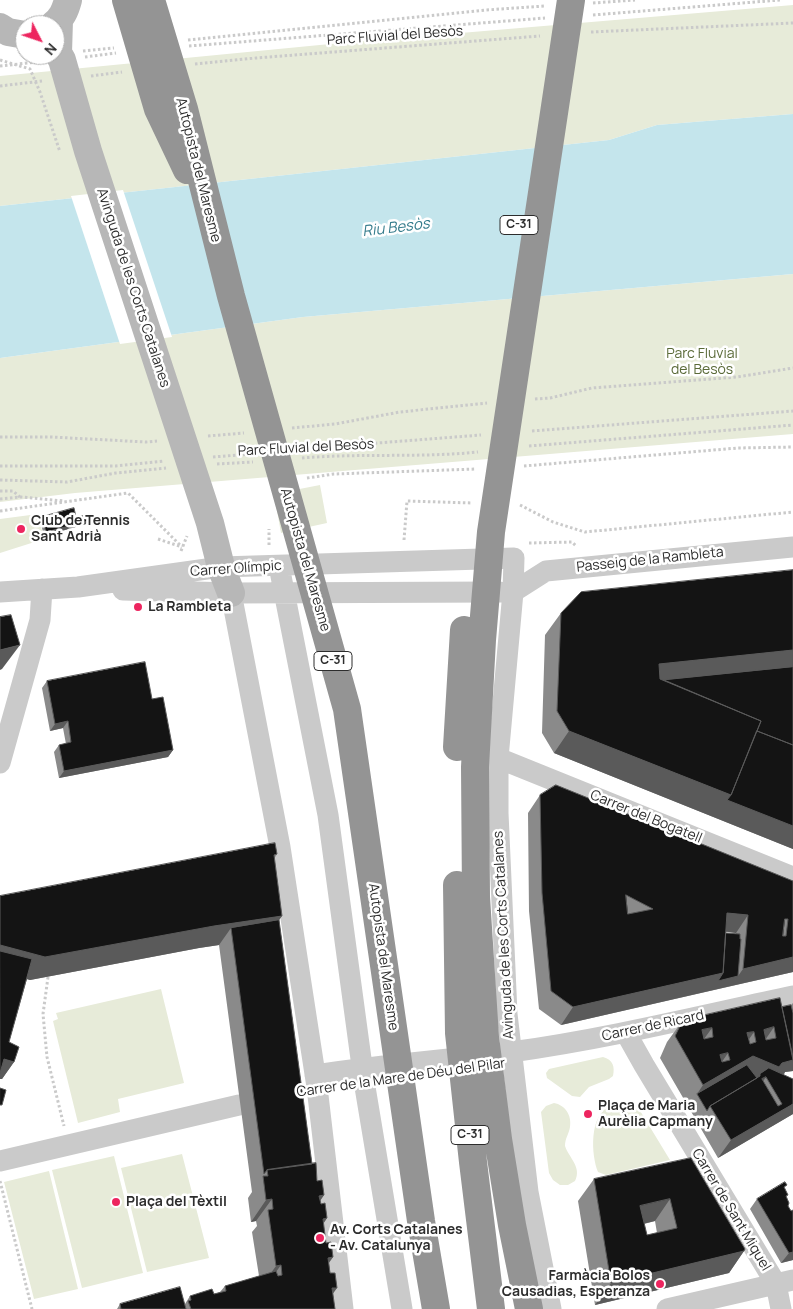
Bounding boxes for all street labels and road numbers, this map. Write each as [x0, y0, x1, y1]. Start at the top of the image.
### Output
street label: Parc Fluvial del Besòs [326, 23, 464, 49]
street label: Autopista del Maresme [172, 96, 224, 244]
street label: Avinguda de les Corts Catalanes [93, 186, 173, 390]
road number: C-31 [500, 216, 538, 234]
street label: Parc Fluvial del Besòs [237, 436, 375, 460]
street label: Autopista del Maresme [276, 486, 334, 634]
street label: Passeig de la Rambleta [576, 544, 724, 576]
street label: Carrer Olímpic [190, 557, 282, 581]
road number: C-31 [314, 651, 352, 670]
street label: Carrer del Bogatell [588, 787, 704, 847]
street label: Avinguda de les Corts Catalanes [490, 830, 518, 1040]
street label: Autopista del Maresme [364, 882, 402, 1032]
street label: Carrer de Ricard [600, 1007, 706, 1045]
street label: Carrer de la Mare de Déu del Pilar [296, 1055, 506, 1101]
road number: C-31 [451, 1126, 489, 1144]
street label: Carrer de Sant Miquel [688, 1146, 774, 1274]

